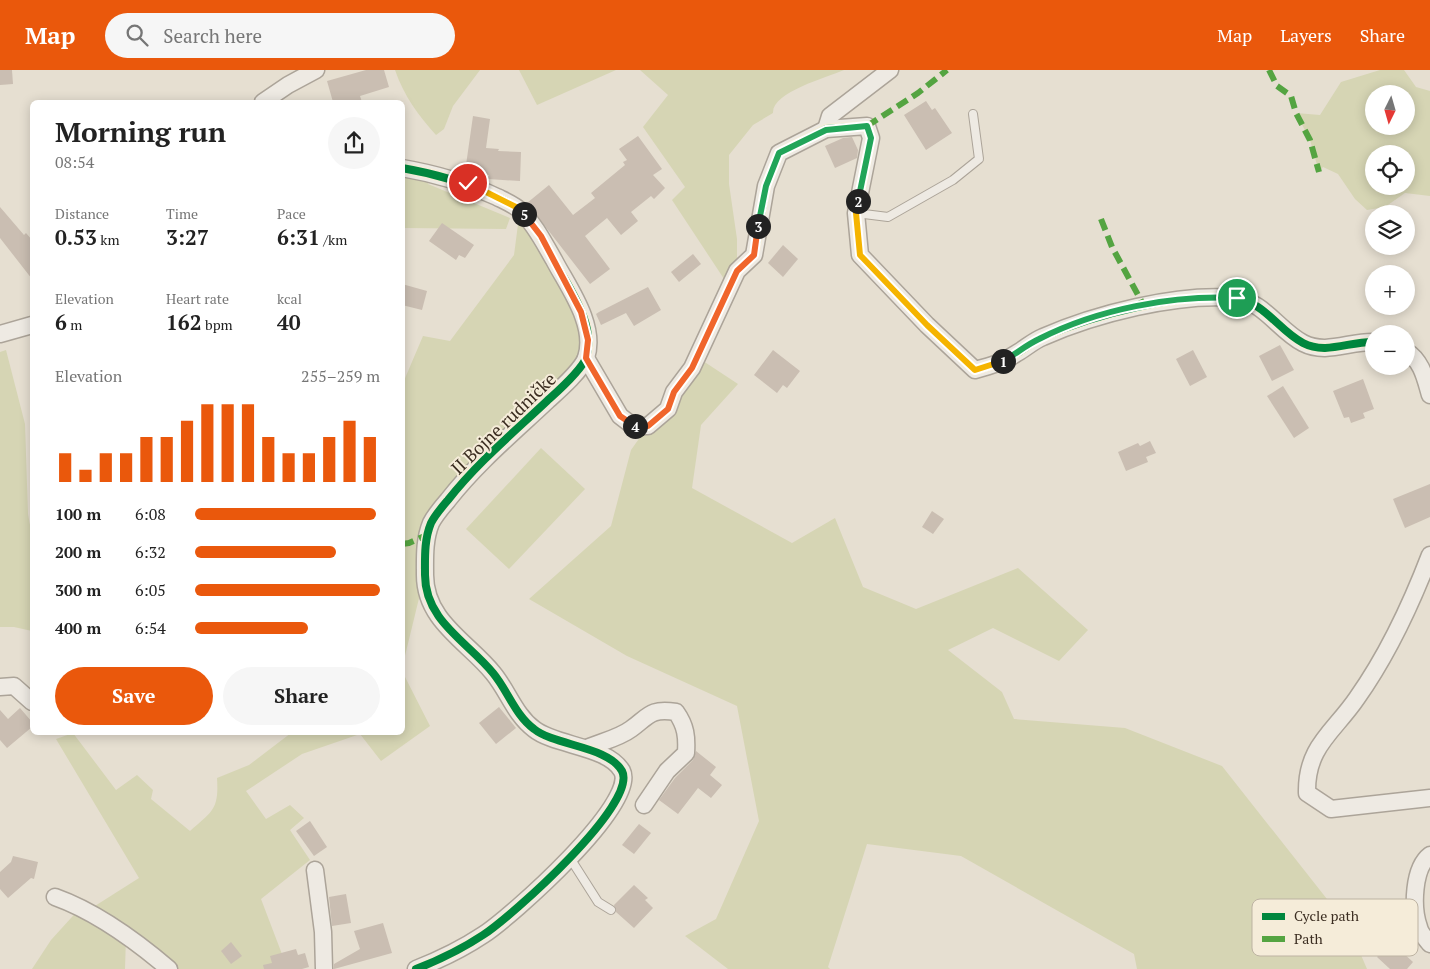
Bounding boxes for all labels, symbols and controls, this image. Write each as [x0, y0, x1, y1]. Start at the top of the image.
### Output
search box [105, 13, 455, 58]
text: Map [25, 19, 75, 51]
icon: search [123, 21, 151, 49]
text: Search here [163, 23, 262, 48]
text: Map [1217, 23, 1252, 47]
text: Layers [1280, 23, 1332, 47]
text: Share [1360, 23, 1405, 47]
north arrow [1365, 85, 1415, 135]
map controls [1365, 85, 1415, 375]
text: Morning run [55, 113, 226, 150]
button: share [328, 117, 380, 169]
button: locate [1365, 145, 1415, 195]
text: 08:54 [55, 151, 94, 173]
pin [447, 162, 489, 204]
icon: check [454, 169, 482, 197]
pin: 2 [846, 188, 870, 214]
text: 2 [855, 192, 862, 211]
pin: 5 [512, 202, 536, 226]
text: Distance [55, 204, 109, 223]
text: Time [166, 204, 198, 223]
text: Pace [277, 204, 306, 223]
text: 5 [521, 205, 528, 224]
button: layers [1365, 205, 1415, 255]
pin: 3 [746, 214, 770, 238]
text: 3 [755, 217, 762, 236]
text: 0.53 [55, 223, 97, 251]
text: 3:27 [166, 223, 209, 251]
text: 6:31 [277, 223, 320, 251]
text: km [97, 230, 120, 249]
text: /km [320, 230, 347, 249]
button: + [1365, 265, 1415, 315]
pin [1216, 277, 1258, 319]
icon: arrive [1223, 284, 1251, 312]
text: Elevation [55, 289, 114, 308]
text: Heart rate [166, 289, 229, 308]
text: kcal [277, 289, 302, 308]
text: 6 [55, 308, 67, 336]
text: 162 [166, 308, 202, 336]
text: 40 [277, 308, 301, 336]
text: m [67, 315, 82, 334]
text: bpm [202, 315, 233, 334]
button: − [1365, 325, 1415, 375]
pin: 1 [990, 348, 1016, 374]
text: 1 [1000, 352, 1007, 371]
text: Elevation [55, 365, 122, 387]
text: 255–259 m [301, 365, 380, 387]
street label: II Bojne rudničke [445, 367, 561, 479]
pin: 4 [622, 414, 648, 438]
text: 4 [632, 417, 639, 436]
text: 100 m [55, 503, 101, 525]
text: 6:08 [135, 503, 166, 525]
text: 200 m [55, 541, 101, 563]
text: 6:32 [135, 541, 166, 563]
text: 300 m [55, 579, 101, 601]
text: 6:05 [135, 579, 166, 601]
text: 400 m [55, 617, 101, 639]
text: 6:54 [135, 617, 166, 639]
button: Save [55, 667, 213, 725]
button: Share [223, 667, 380, 725]
legend [1252, 899, 1418, 956]
text: Cycle path [1294, 906, 1359, 925]
text: Path [1294, 929, 1323, 948]

